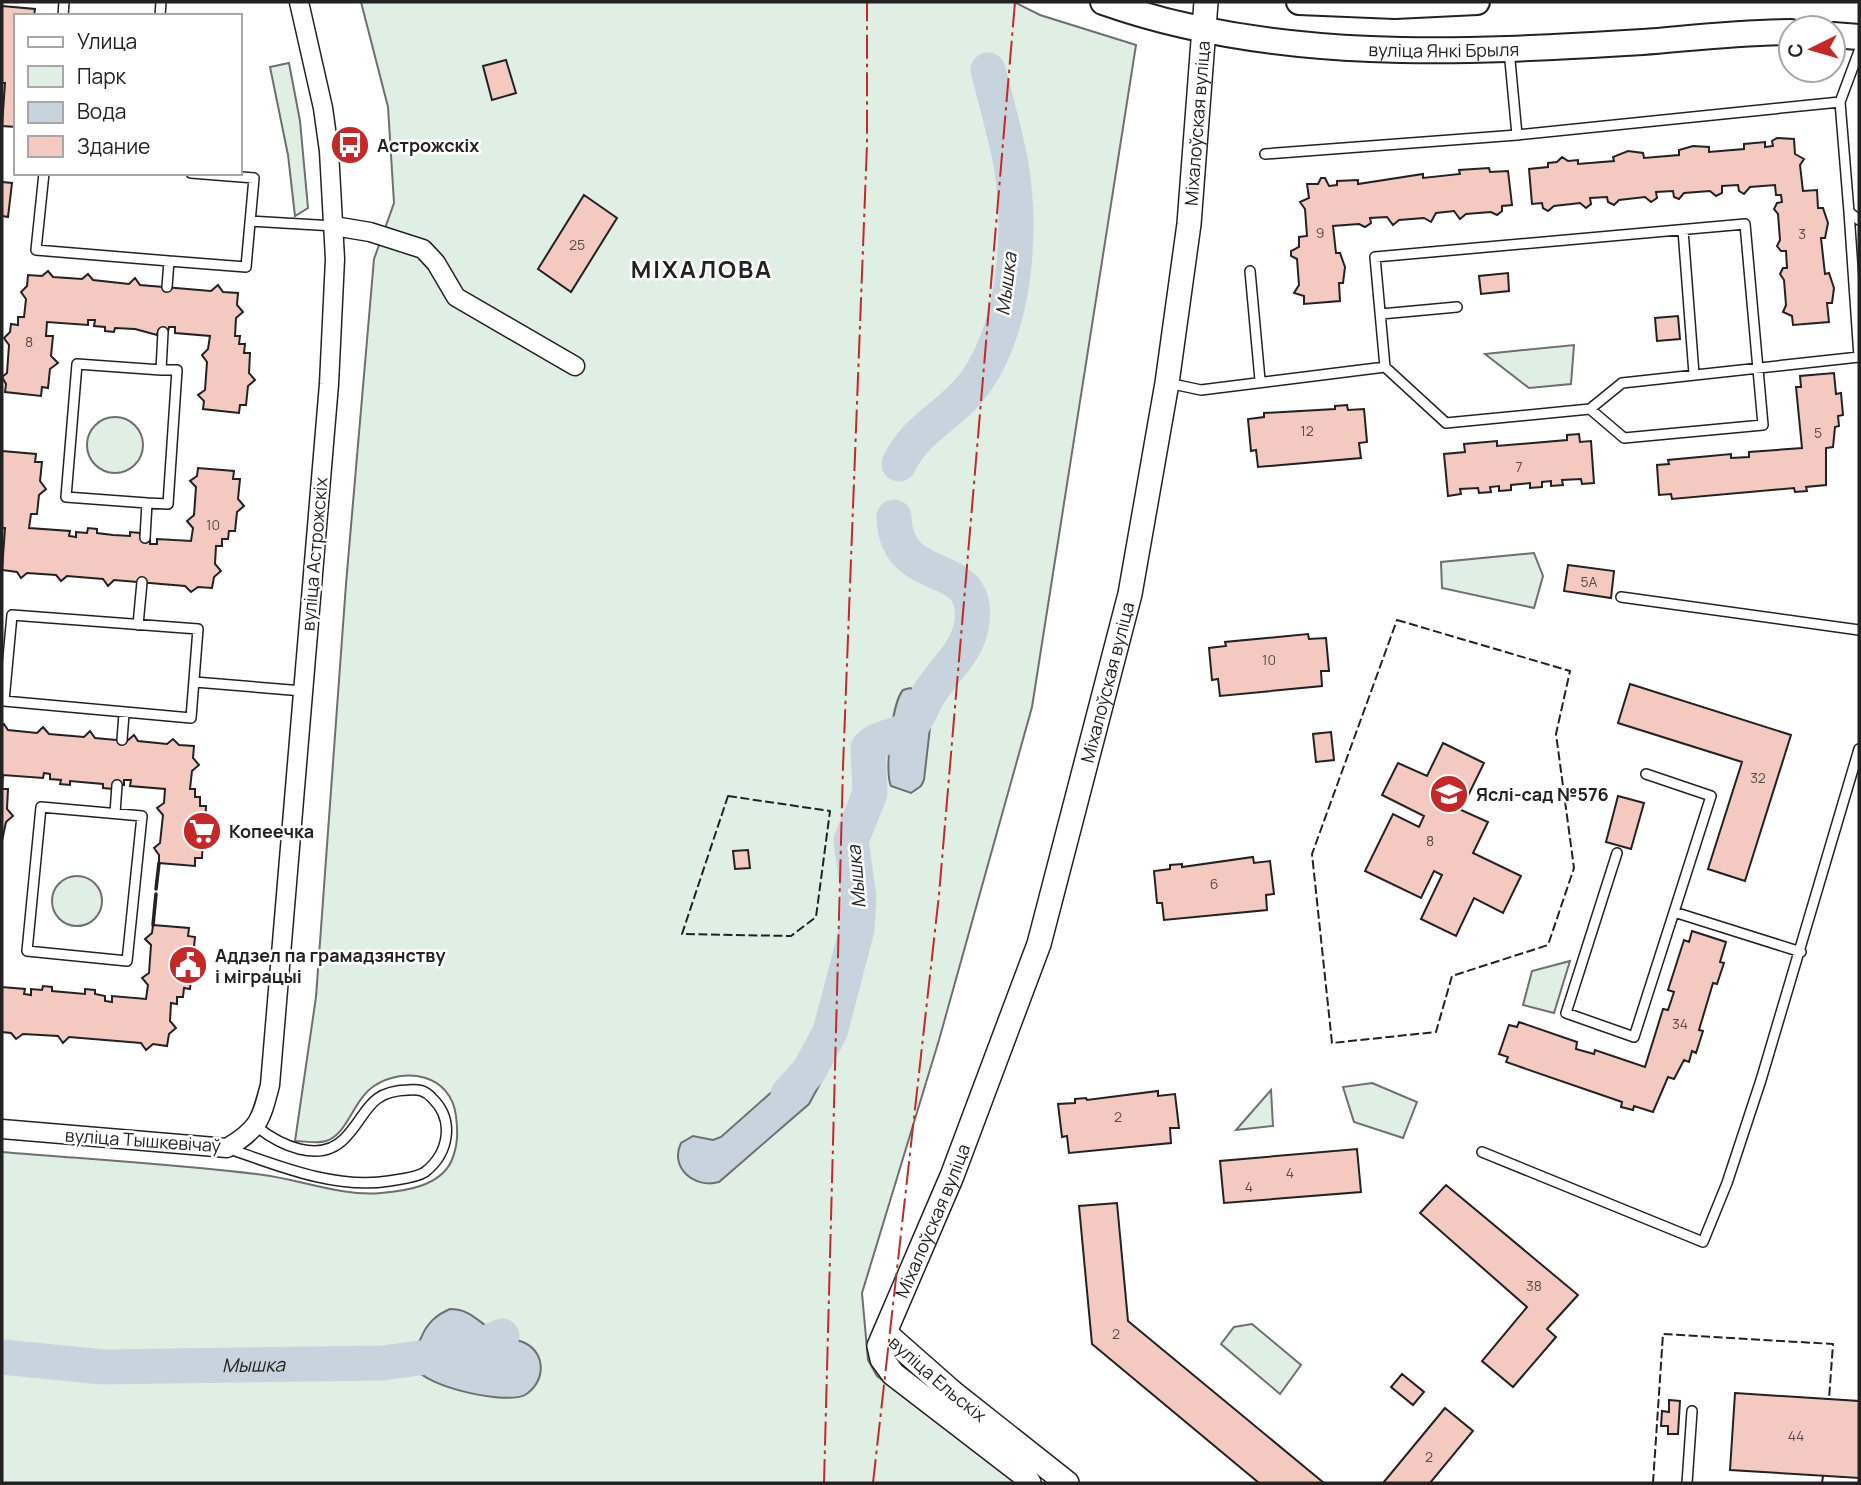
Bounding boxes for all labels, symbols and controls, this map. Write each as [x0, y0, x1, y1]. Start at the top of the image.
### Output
legend [14, 14, 242, 175]
north arrow [1777, 14, 1847, 84]
text: Улица [77, 27, 137, 55]
street label: вуліца Янкі Брыля [1368, 37, 1520, 62]
street label: Міхалоўская вуліца [1178, 40, 1215, 207]
text: С [1782, 42, 1809, 59]
text: Парк [77, 62, 127, 90]
text: Вода [77, 97, 127, 125]
bus stop icon: Астрожскіх [329, 124, 371, 166]
text: Здание [77, 132, 150, 160]
place label: Астрожскіх [377, 133, 479, 157]
house number: 9 [1316, 223, 1324, 242]
house number: 3 [1798, 224, 1806, 243]
house number: 25 [569, 235, 585, 254]
water label: Мышка [989, 250, 1023, 317]
district label: МІХАЛОВА [631, 252, 773, 285]
house number: 8 [25, 332, 33, 351]
house number: 12 [1300, 421, 1314, 440]
house number: 5 [1814, 423, 1822, 442]
house number: 7 [1515, 457, 1523, 476]
street label: вуліца Астрожскіх [295, 476, 333, 632]
house number: 10 [206, 515, 220, 534]
house number: 5А [1581, 572, 1598, 591]
street label: Міхалоўская вуліца [1075, 599, 1139, 765]
house number: 10 [1262, 650, 1276, 669]
house number: 32 [1750, 768, 1766, 787]
school or university icon: Яслі-сад №576 [1428, 773, 1470, 815]
place label: Яслі-сад №576 [1476, 782, 1609, 806]
supermarket icon: Копеечка [181, 810, 223, 852]
place label: Копеечка [229, 819, 314, 843]
house number: 8 [1426, 831, 1434, 850]
water label: Мышка [840, 843, 872, 910]
house number: 6 [1210, 874, 1218, 893]
place label: Аддзел па грамадзянству і міграцыі [215, 943, 445, 988]
public building icon: Аддзел па грамадзянству і міграцыі [167, 944, 209, 986]
house number: 34 [1672, 1014, 1688, 1033]
house number: 2 [1114, 1107, 1122, 1126]
street label: вуліца Тышкевічаў [64, 1123, 222, 1157]
street label: Міхалоўская вуліца [889, 1140, 975, 1301]
house number: 4 [1286, 1163, 1294, 1182]
house number: 4 [1245, 1177, 1253, 1196]
house number: 38 [1526, 1276, 1542, 1295]
house number: 2 [1112, 1324, 1120, 1343]
street label: вуліца Ельскіх [884, 1330, 992, 1427]
water label: Мышка [222, 1351, 287, 1378]
house number: 44 [1788, 1426, 1804, 1445]
house number: 2 [1425, 1447, 1433, 1466]

